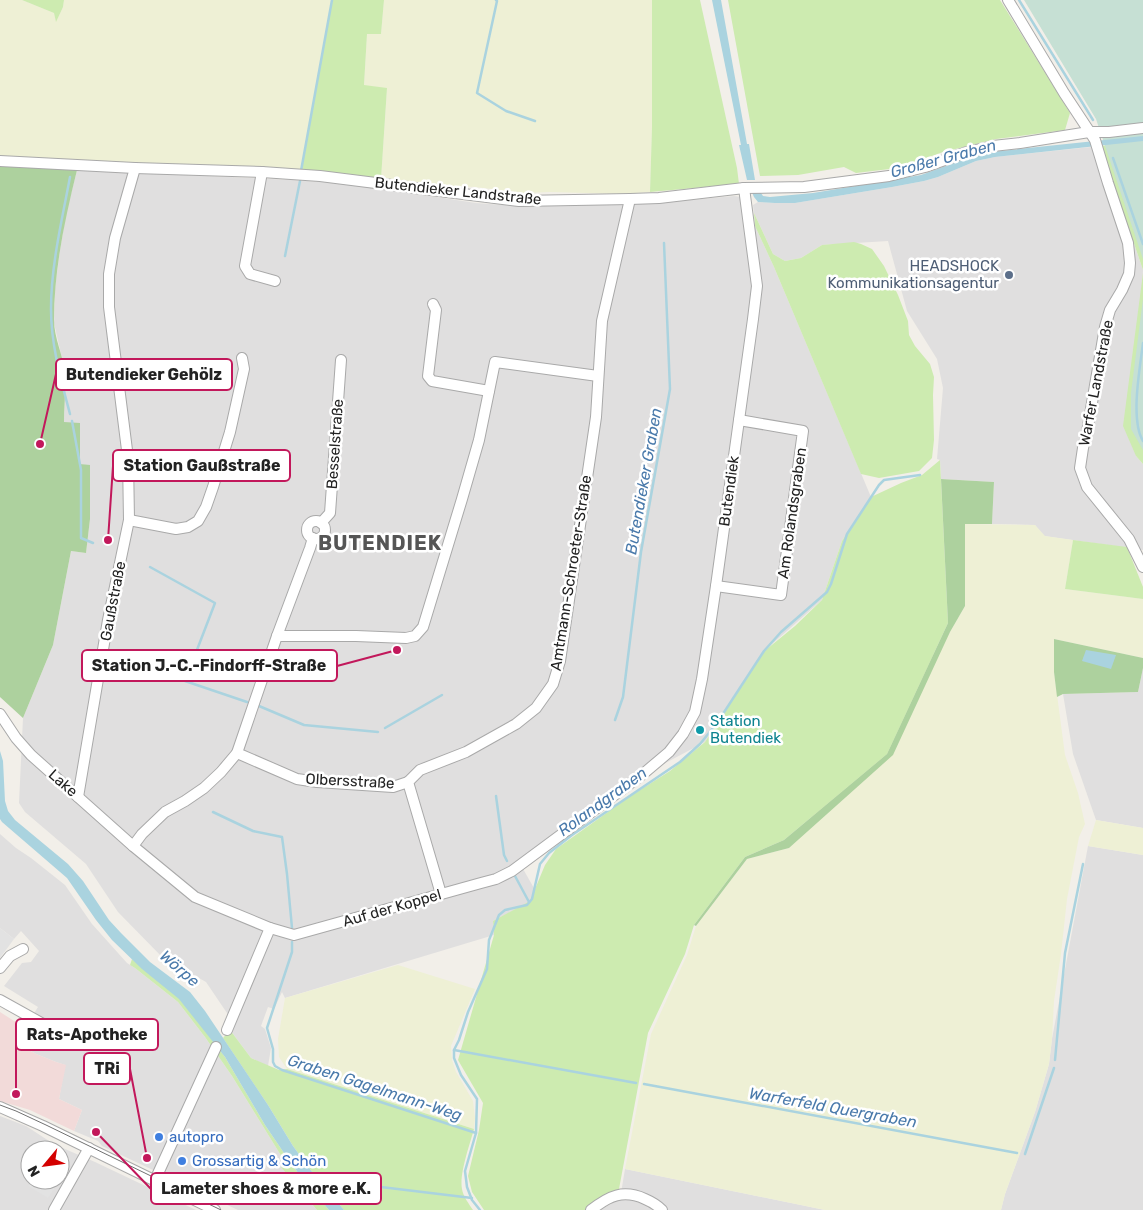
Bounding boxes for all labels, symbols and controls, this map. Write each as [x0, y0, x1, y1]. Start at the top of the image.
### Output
water label: Großer Graben [888, 135, 998, 182]
street label: Butendieker Landstraße [374, 173, 542, 209]
place label: HEADSHOCK Kommunikationsagentur [828, 257, 999, 292]
marker: HEADSHOCK Kommunikationsagentur [1003, 269, 1015, 281]
street label: Warfer Landstraße [1075, 318, 1117, 448]
callout: Butendieker Gehölz [56, 359, 232, 390]
text: Butendieker Gehölz [66, 365, 222, 384]
street label: Besselstraße [323, 398, 347, 490]
water label: Butendieker Graben [621, 406, 666, 556]
street label: Am Rolandsgraben [774, 446, 810, 580]
callout: Station Gaußstraße [113, 450, 290, 481]
street label: Butendiek [715, 454, 743, 527]
text: Station Gaußstraße [124, 456, 280, 475]
street label: Amtmann-Schroeter-Straße [547, 474, 595, 672]
district label: BUTENDIEK [318, 531, 442, 555]
street label: Gaußstraße [96, 560, 130, 642]
callout: Station J.-C.-Findorff-Straße [82, 650, 337, 681]
text: Station J.-C.-Findorff-Straße [92, 656, 326, 675]
place label: Station Butendiek [710, 712, 781, 747]
marker: Station Butendiek [694, 724, 706, 736]
water label: Rolandgraben [554, 763, 650, 840]
street label: Lake [45, 766, 81, 800]
street label: Olbersstraße [305, 770, 395, 792]
street label: Auf der Koppel [341, 885, 443, 931]
water label: Wörpe [156, 946, 203, 991]
callout: Rats-Apotheke [16, 1019, 158, 1050]
text: Rats-Apotheke [26, 1025, 148, 1044]
water label: Graben Gagelmann-Weg [285, 1050, 465, 1125]
callout: TRi [84, 1053, 130, 1084]
text: TRi [94, 1059, 120, 1078]
water label: Warferfeld Quergraben [748, 1083, 918, 1132]
place label: autopro [169, 1128, 224, 1146]
marker: autopro [153, 1131, 165, 1143]
north arrow [20, 1140, 70, 1190]
place label: Grossartig & Schön [192, 1152, 326, 1170]
marker: Grossartig & Schön [176, 1155, 188, 1167]
text: N [24, 1163, 44, 1180]
callout: Lameter shoes & more e.K. [151, 1173, 381, 1204]
text: Lameter shoes & more e.K. [161, 1179, 371, 1198]

